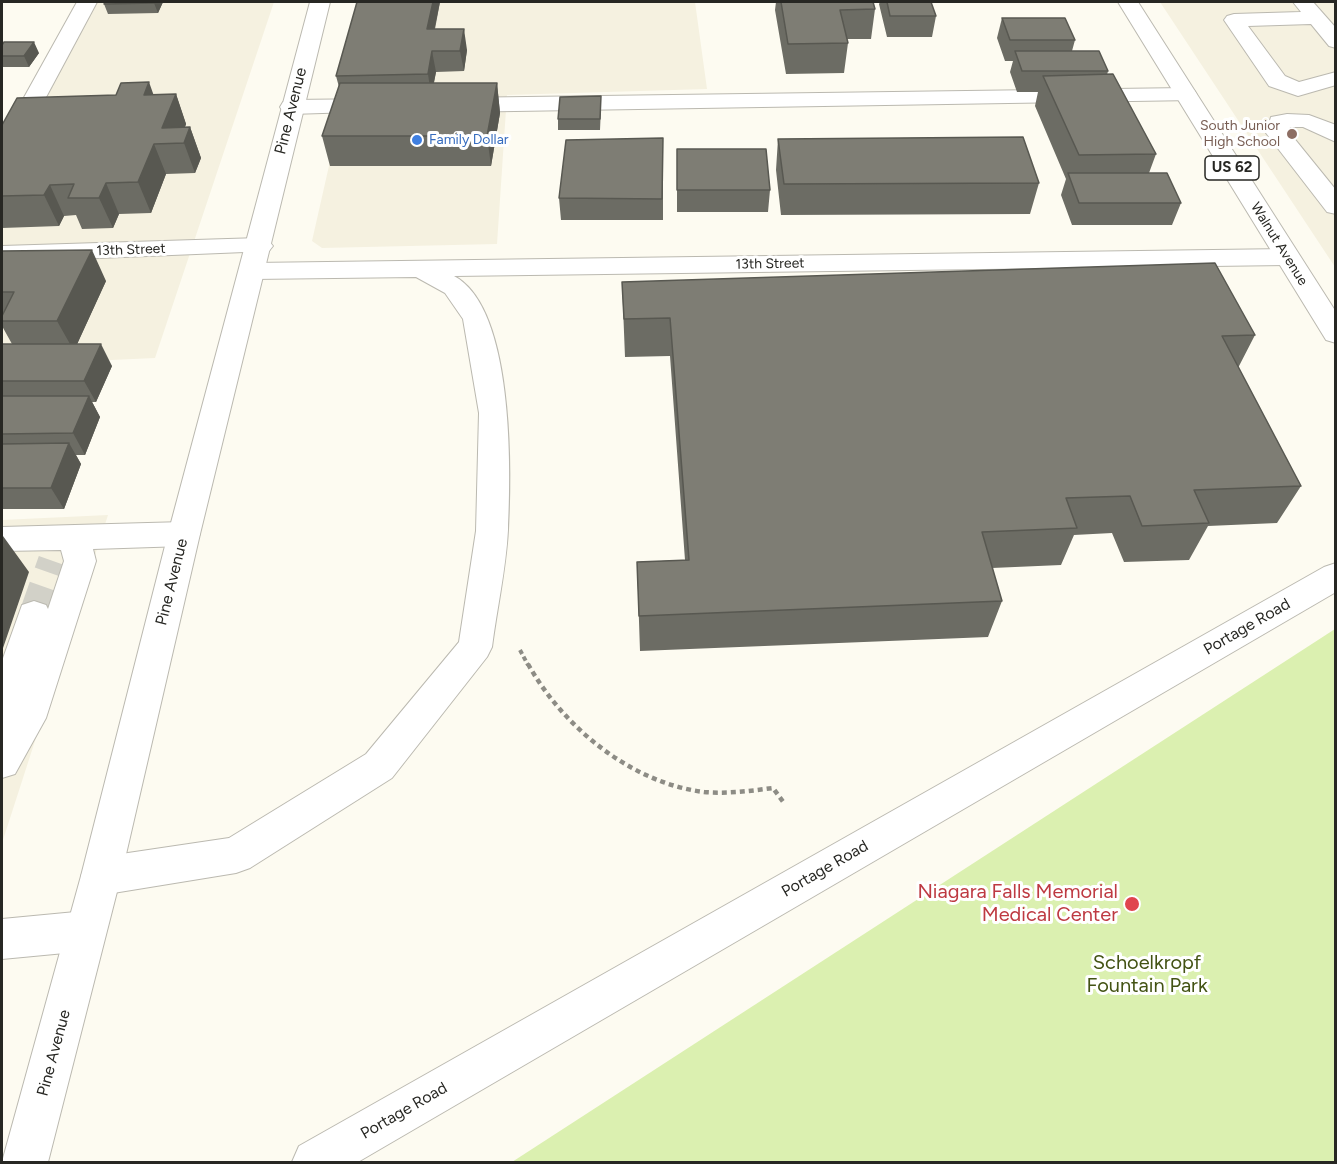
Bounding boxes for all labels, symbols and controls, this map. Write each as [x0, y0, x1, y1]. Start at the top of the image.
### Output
street label: Pine Avenue [271, 66, 311, 156]
place label: South Junior High School [1200, 118, 1280, 150]
marker: South Junior High School [1285, 127, 1299, 141]
place label: Family Dollar [429, 132, 509, 148]
marker: Family Dollar [410, 133, 424, 147]
road number: US 62 [1205, 156, 1259, 180]
street label: Walnut Avenue [1247, 199, 1311, 289]
street label: 13th Street [96, 240, 166, 260]
street label: 13th Street [735, 255, 805, 273]
street label: Pine Avenue [152, 537, 192, 627]
street label: Portage Road [1200, 594, 1294, 660]
street label: Portage Road [778, 836, 872, 902]
place label: Niagara Falls Memorial Medical Center [917, 880, 1118, 927]
marker: Niagara Falls Memorial Medical Center [1123, 895, 1141, 913]
park label: Schoelkropf Fountain Park [1086, 951, 1208, 998]
street label: Pine Avenue [33, 1008, 75, 1098]
street label: Portage Road [357, 1078, 451, 1144]

